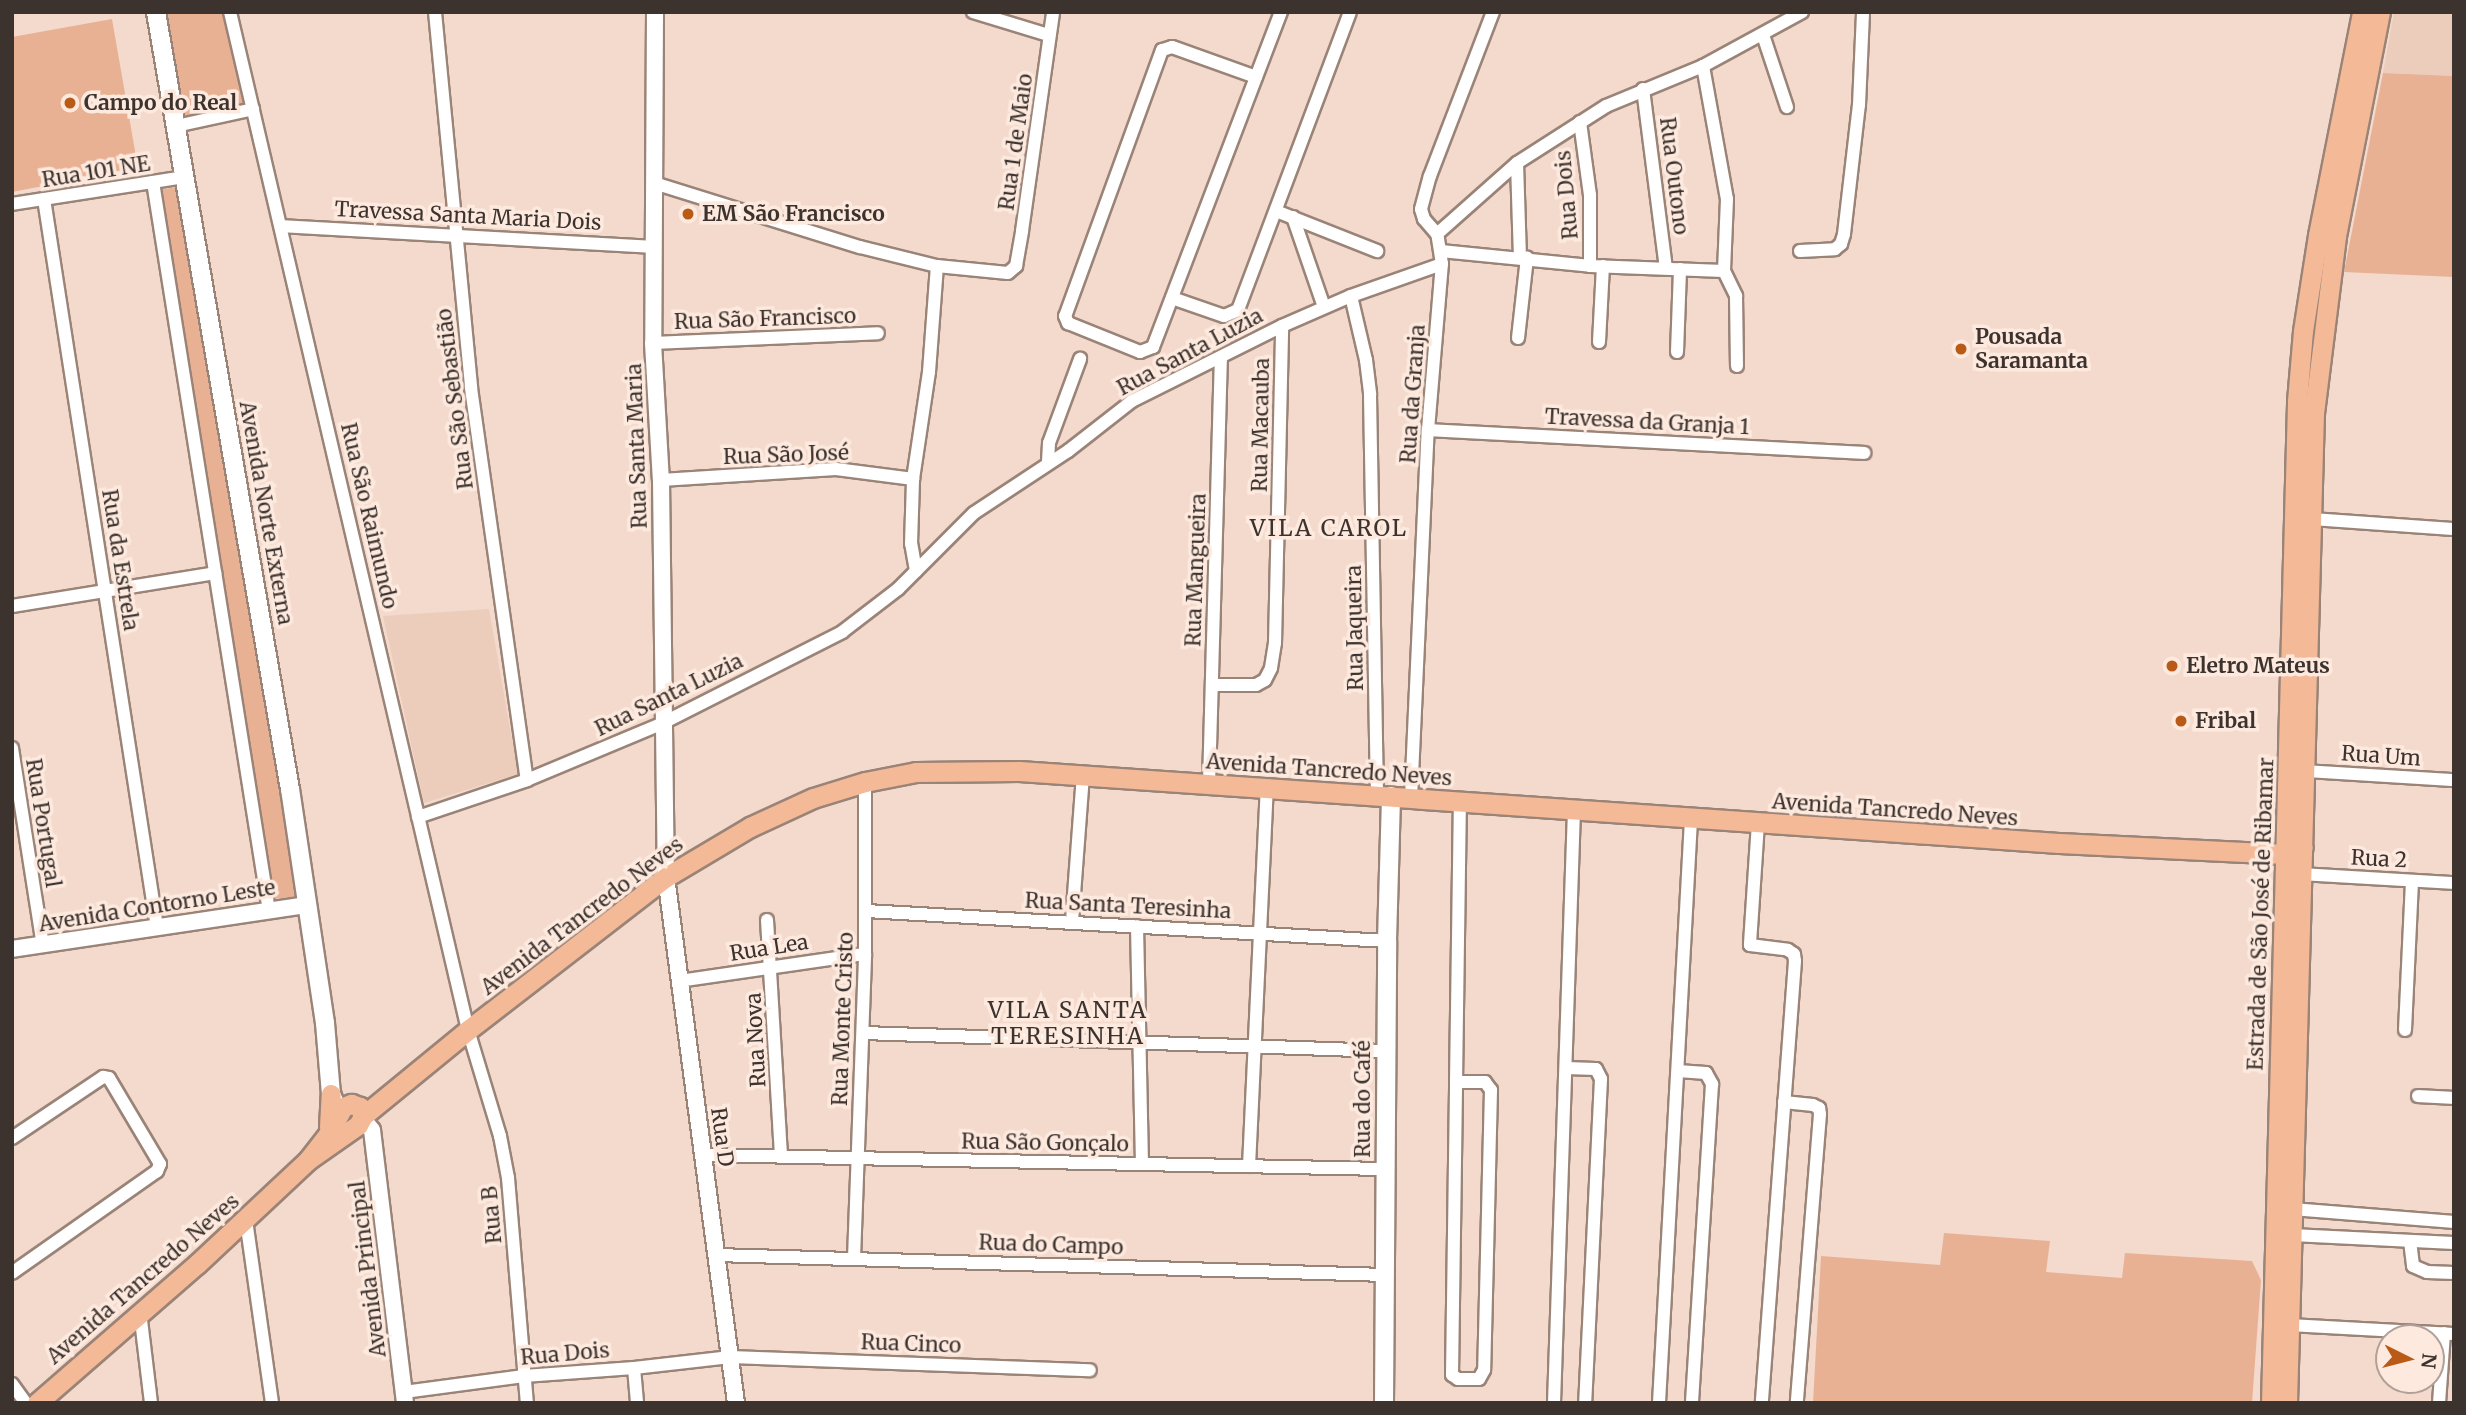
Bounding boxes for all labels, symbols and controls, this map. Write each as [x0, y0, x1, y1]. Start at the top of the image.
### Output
street label: Rua 1 de Maio [994, 72, 1038, 212]
place label: Campo do Real [84, 90, 237, 116]
marker: Campo do Real [62, 95, 78, 111]
street label: Rua Outono [1654, 116, 1694, 236]
street label: Rua Dois [1551, 149, 1583, 241]
street label: Rua 101 NE [40, 151, 152, 193]
street label: Travessa Santa Maria Dois [334, 196, 602, 236]
place label: EM São Francisco [702, 201, 885, 227]
marker: EM São Francisco [680, 206, 696, 222]
street label: Rua São Francisco [674, 303, 856, 335]
street label: Rua Santa Luzia [1113, 303, 1267, 401]
street label: Rua São Sebastião [431, 307, 479, 491]
street label: Rua da Granja [1396, 324, 1430, 464]
place label: Pousada Saramanta [1975, 324, 2088, 374]
marker: Pousada Saramanta [1953, 341, 1969, 357]
street label: Rua Macauba [1247, 358, 1275, 492]
street label: Rua Santa Maria [622, 363, 652, 529]
street label: Avenida Norte Externa [234, 399, 298, 627]
street label: Travessa da Granja 1 [1544, 404, 1750, 440]
street label: Rua São Raimundo [335, 420, 403, 612]
street label: Rua São José [723, 440, 849, 470]
street label: Rua da Estrela [96, 488, 144, 632]
street label: Rua Mangueira [1181, 493, 1211, 647]
district label: VILA CAROL [1251, 514, 1407, 542]
street label: Rua Jaqueira [1341, 565, 1369, 691]
street label: Rua Santa Luzia [591, 648, 747, 742]
place label: Eletro Mateus [2186, 653, 2330, 679]
marker: Eletro Mateus [2164, 658, 2180, 674]
place label: Fribal [2195, 708, 2256, 734]
marker: Fribal [2173, 713, 2189, 729]
street label: Rua Um [2340, 741, 2422, 771]
street label: Avenida Tancredo Neves [1205, 749, 1453, 791]
street label: Rua Portugal [20, 757, 66, 889]
street label: Estrada de São José de Ribamar [2243, 757, 2279, 1071]
street label: Avenida Tancredo Neves [1771, 789, 2019, 831]
street label: Avenida Tancredo Neves [476, 832, 688, 1000]
street label: Rua 2 [2350, 845, 2408, 873]
street label: Avenida Contorno Leste [37, 875, 277, 937]
street label: Rua Santa Teresinha [1024, 888, 1232, 924]
street label: Rua Lea [728, 929, 810, 967]
street label: Rua Monte Cristo [827, 932, 859, 1106]
street label: Rua Nova [741, 992, 771, 1088]
district label: VILA SANTA TERESINHA [989, 996, 1147, 1050]
street label: Rua do Café [1350, 1040, 1376, 1158]
street label: Rua D [705, 1106, 739, 1168]
street label: Rua São Gonçalo [961, 1129, 1129, 1157]
street label: Avenida Principal [345, 1179, 391, 1359]
street label: Rua B [477, 1185, 507, 1245]
street label: Avenida Tancredo Neves [42, 1189, 244, 1369]
street label: Rua do Campo [978, 1230, 1124, 1260]
north arrow [2375, 1324, 2445, 1394]
street label: Rua Cinco [860, 1330, 962, 1358]
street label: Rua Dois [519, 1338, 611, 1370]
text: N [2416, 1352, 2442, 1370]

